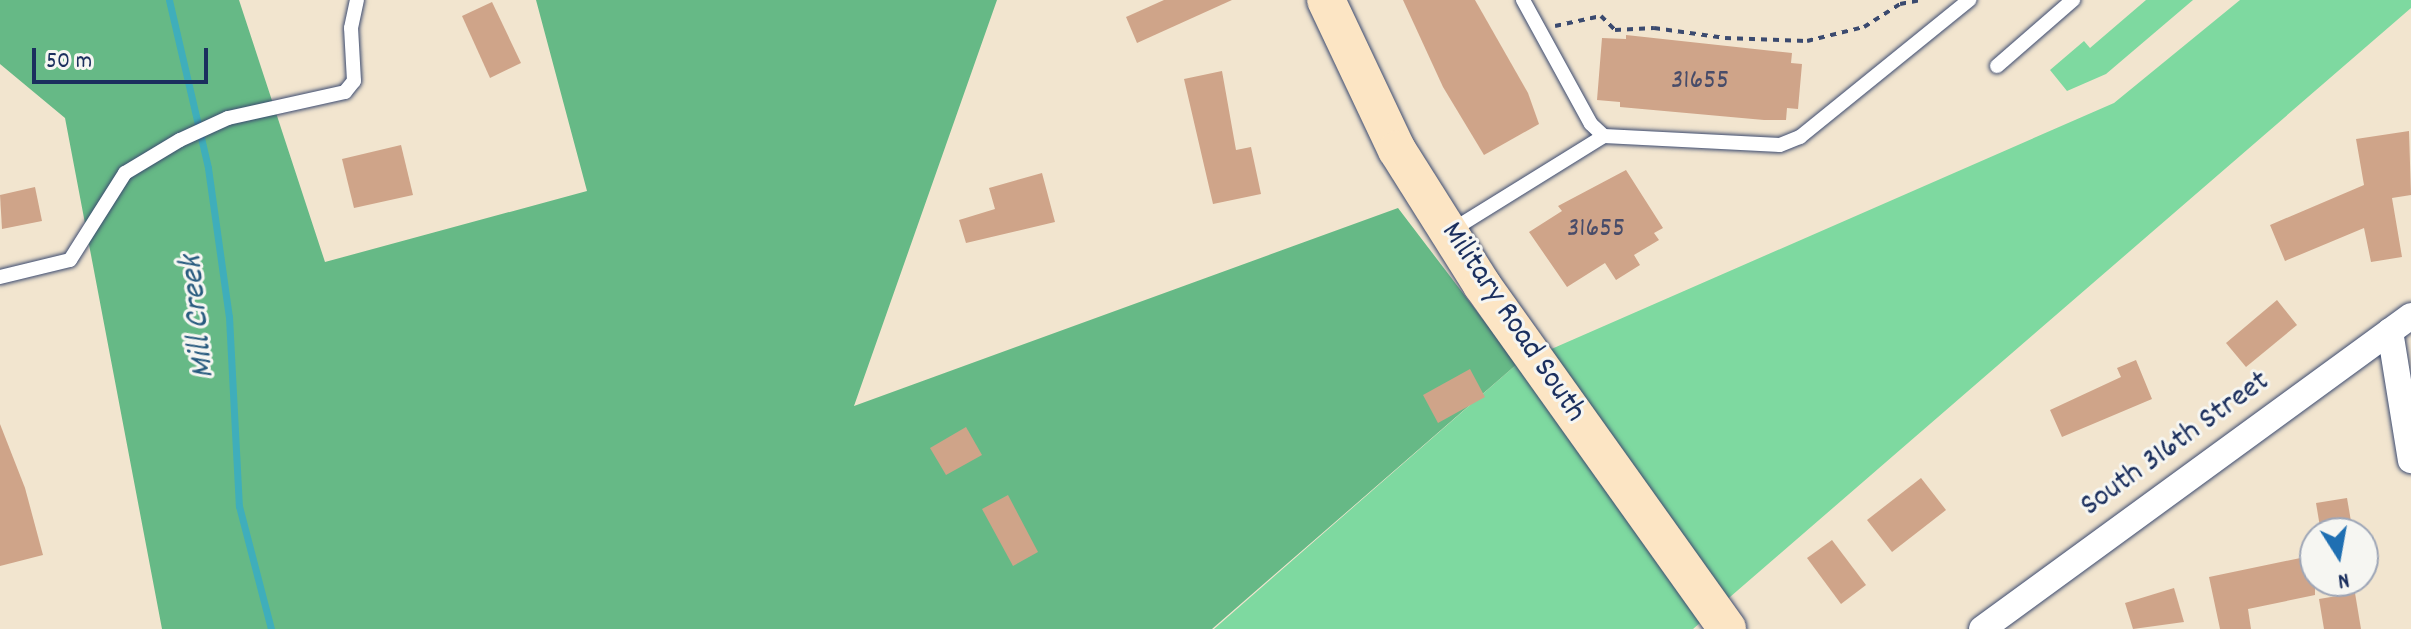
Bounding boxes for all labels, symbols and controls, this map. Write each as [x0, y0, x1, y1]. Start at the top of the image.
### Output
scale bar [36, 32, 212, 82]
text: 50 m [46, 45, 92, 79]
house number: 31655 [1671, 65, 1729, 99]
house number: 31655 [1567, 213, 1625, 247]
street label: Military Road South [1431, 216, 1593, 430]
water label: Mill Creek [172, 254, 226, 380]
street label: South 316th Street [2074, 364, 2278, 526]
north arrow [2299, 517, 2379, 597]
text: N [2335, 563, 2352, 595]

